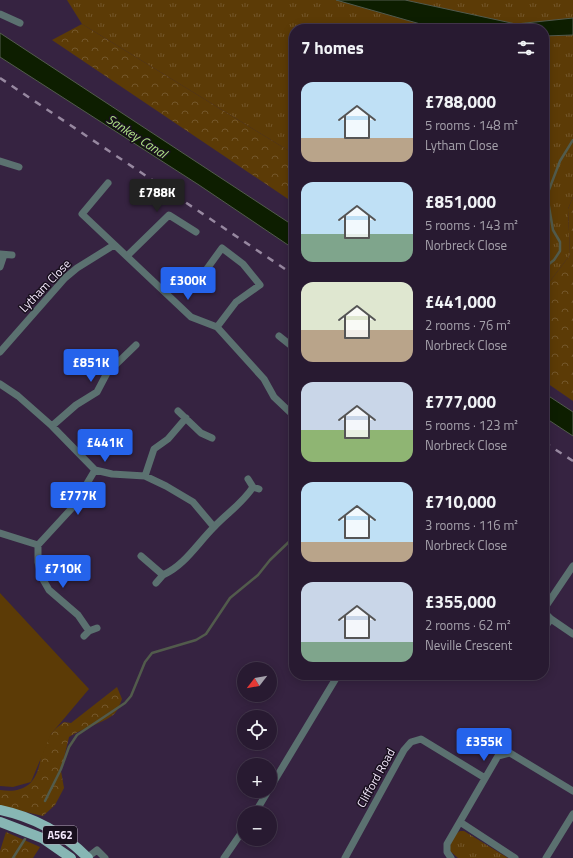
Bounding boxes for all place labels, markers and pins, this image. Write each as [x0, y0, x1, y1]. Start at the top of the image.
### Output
pin: £788K [129, 179, 185, 213]
pin: £300K [160, 267, 216, 301]
pin: £851K [63, 349, 119, 383]
pin: £441K [77, 429, 133, 463]
pin: £777K [50, 482, 106, 516]
pin: £710K [35, 555, 91, 589]
pin: £355K [456, 728, 512, 762]

